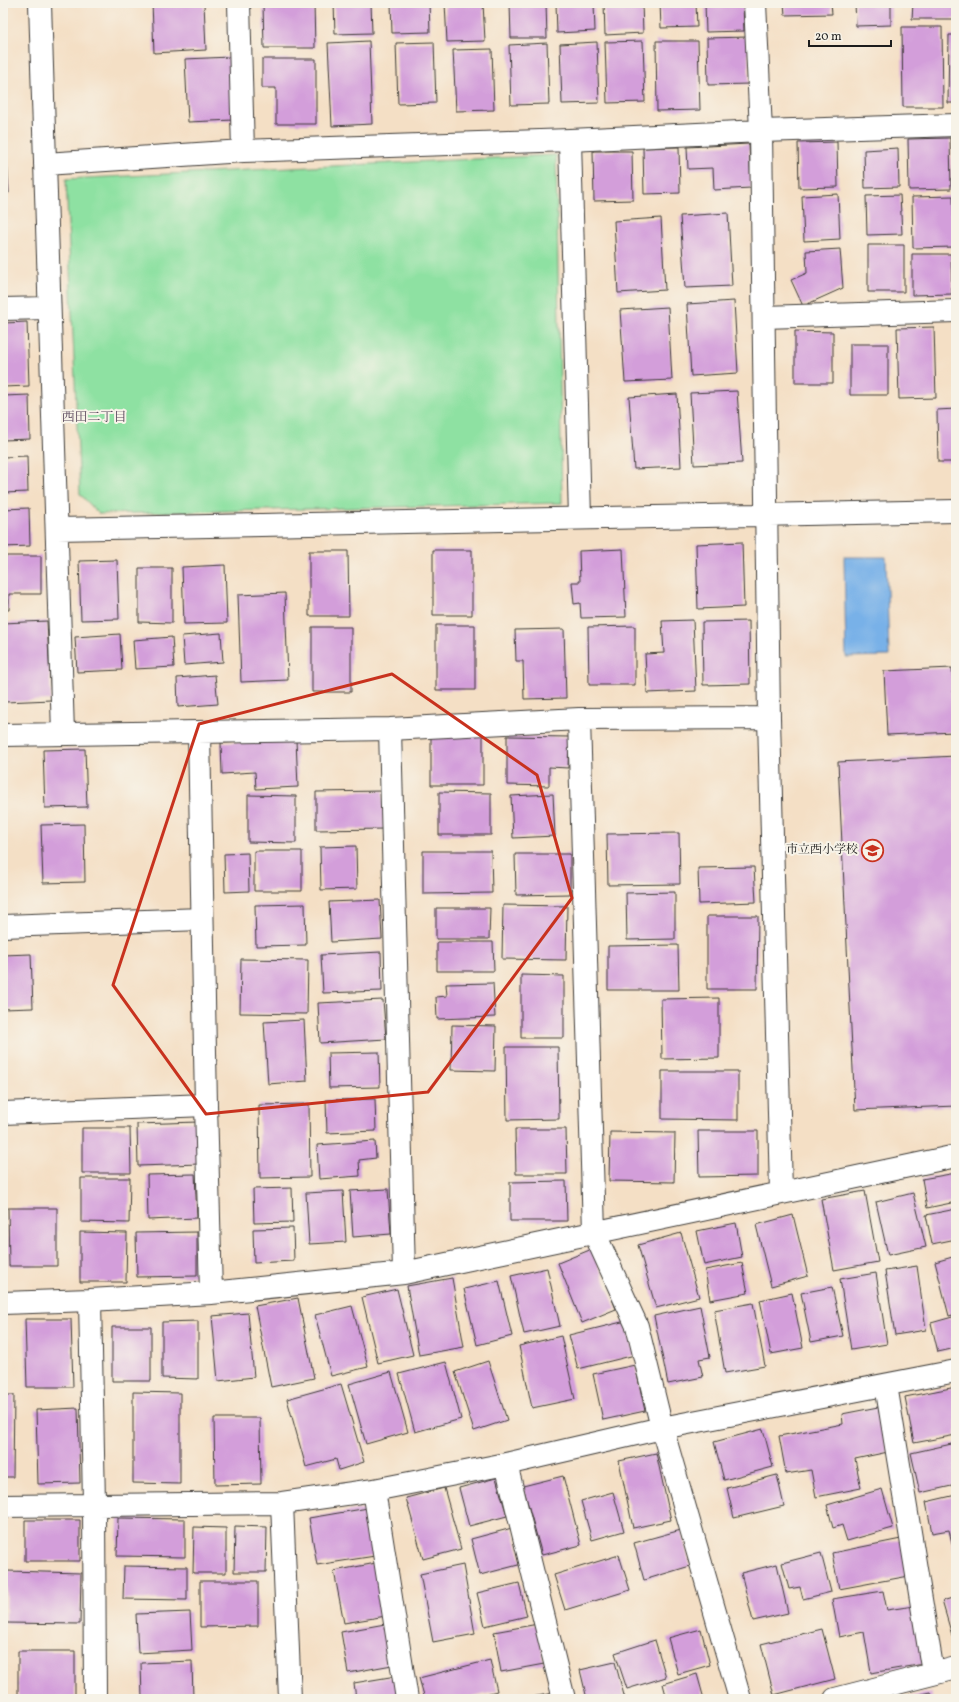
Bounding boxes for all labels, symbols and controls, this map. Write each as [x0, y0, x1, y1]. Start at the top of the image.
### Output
scale bar [809, 22, 891, 48]
text: 20 m [815, 29, 842, 45]
district label: 西田二丁目 [61, 409, 127, 427]
school or university icon: 市立西小学校 [860, 837, 886, 863]
place label: 市立西小学校 [786, 842, 858, 858]

